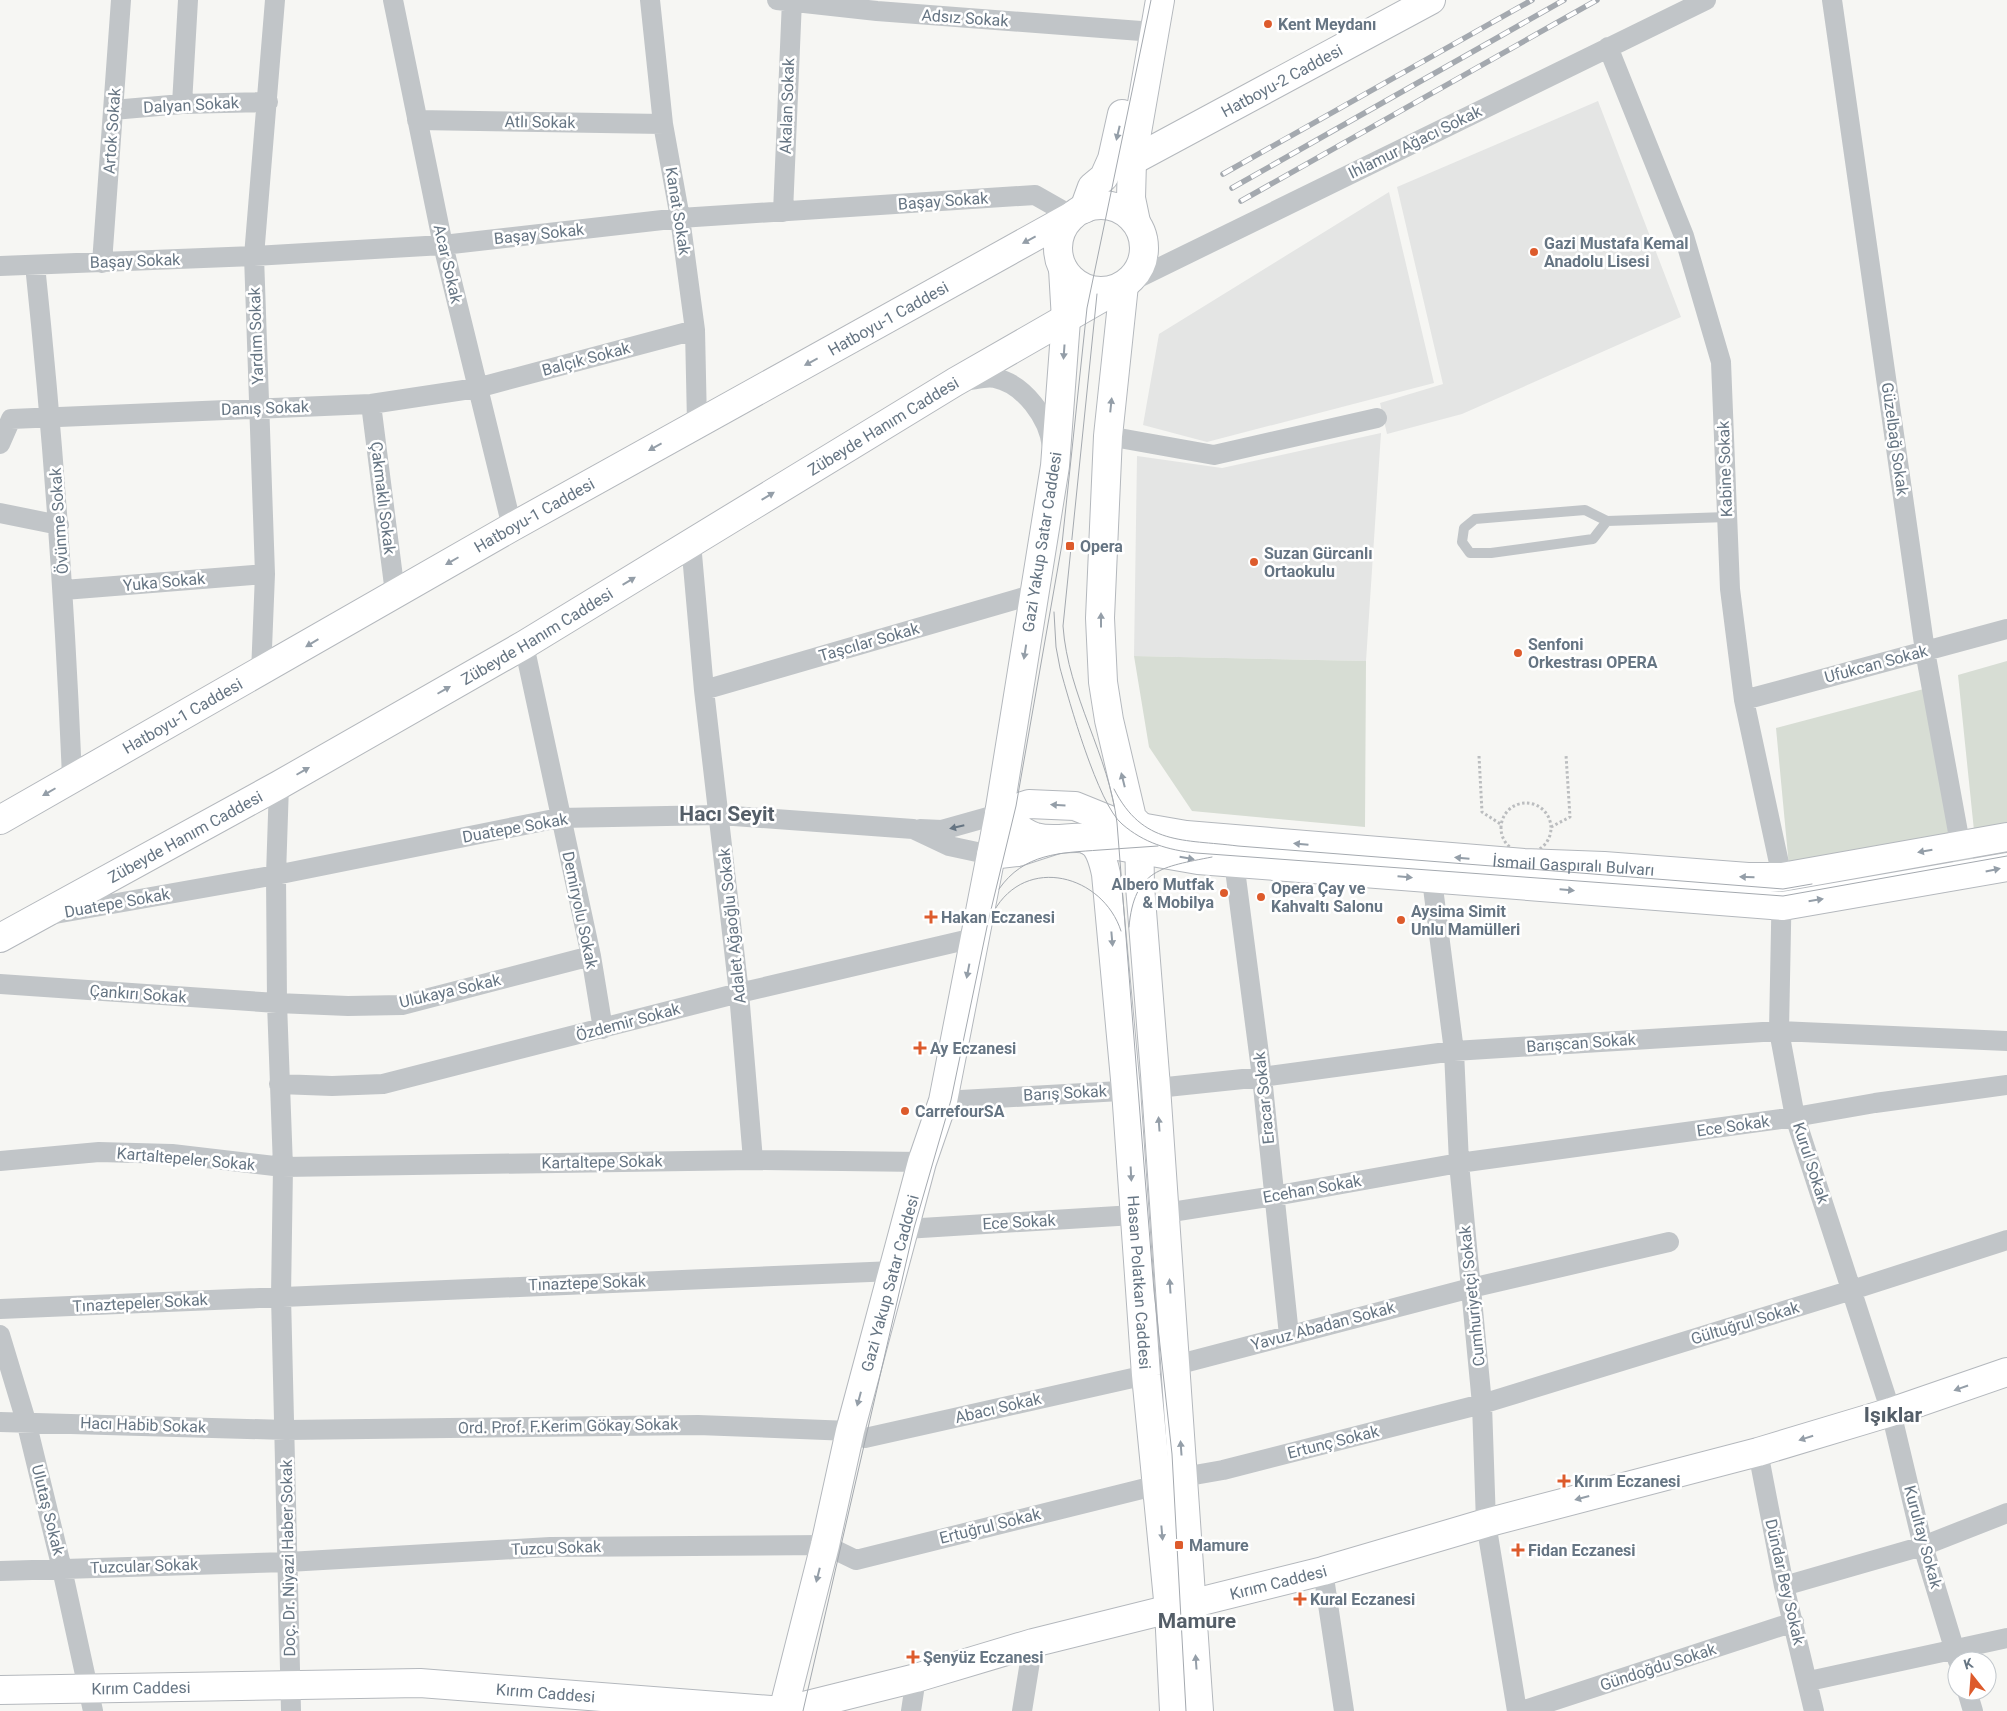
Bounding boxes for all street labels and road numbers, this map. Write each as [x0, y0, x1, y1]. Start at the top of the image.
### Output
street label: Adsız Sokak [921, 5, 1010, 31]
street label: Hatboyu-2 Caddesi [1218, 40, 1346, 121]
street label: Akalan Sokak [776, 57, 798, 154]
street label: Artok Sokak [100, 87, 125, 175]
street label: Dalyan Sokak [143, 93, 240, 117]
street label: Ihlamur Ağacı Sokak [1345, 101, 1486, 183]
street label: Atlı Sokak [504, 112, 577, 132]
street label: Kanat Sokak [662, 166, 694, 257]
street label: Başay Sokak [897, 188, 990, 214]
street label: Başay Sokak [493, 220, 586, 248]
street label: Acar Sokak [430, 223, 467, 306]
street label: Başay Sokak [89, 250, 181, 272]
street label: Hatboyu-1 Caddesi [824, 277, 952, 359]
street label: Yardım Sokak [245, 286, 267, 385]
street label: Balçık Sokak [540, 338, 633, 380]
street label: Zübeyde Hanım Caddesi [804, 373, 962, 479]
street label: Güzelbağ Sokak [1878, 381, 1912, 498]
street label: Danış Sokak [221, 397, 310, 419]
street label: Kabine Sokak [1714, 420, 1736, 518]
street label: Çakmaklı Sokak [367, 441, 399, 556]
street label: Gazi Yakup Satar Caddesi [1018, 450, 1066, 634]
street label: Övünme Sokak [46, 466, 72, 575]
street label: Hatboyu-1 Caddesi [470, 474, 598, 556]
street label: Yuka Sokak [122, 569, 207, 595]
street label: Zübeyde Hanım Caddesi [458, 584, 616, 689]
street label: Taşcılar Sokak [817, 618, 922, 665]
street label: Ufukcan Sokak [1822, 641, 1931, 687]
street label: Hatboyu-1 Caddesi [119, 674, 246, 757]
street label: Zübeyde Hanım Caddesi [104, 787, 266, 887]
street label: Duatepe Sokak [461, 809, 570, 847]
street label: Adalet Ağaoğlu Sokak [714, 846, 750, 1005]
street label: Demiryolu Sokak [558, 850, 602, 971]
street label: İsmail Gaspıralı Bulvarı [1492, 851, 1655, 879]
street label: Duatepe Sokak [63, 884, 172, 922]
street label: Ulukaya Sokak [397, 970, 503, 1012]
street label: Çankırı Sokak [89, 981, 188, 1007]
street label: Özdemir Sokak [574, 999, 683, 1045]
street label: Barışcan Sokak [1526, 1030, 1637, 1056]
street label: Eracar Sokak [1250, 1050, 1278, 1145]
street label: Barış Sokak [1023, 1081, 1108, 1105]
street label: Ece Sokak [1695, 1111, 1772, 1141]
street label: Kurul Sokak [1789, 1120, 1833, 1207]
street label: Kartaltepeler Sokak [116, 1143, 257, 1175]
street label: Kartaltepe Sokak [541, 1151, 664, 1173]
street label: Ecehan Sokak [1261, 1171, 1364, 1207]
street label: Gazi Yakup Satar Caddesi [857, 1193, 922, 1374]
street label: Hasan Polatkan Caddesi [1124, 1195, 1155, 1370]
street label: Ece Sokak [982, 1211, 1057, 1233]
street label: Cumhuriyetçi Sokak [1455, 1224, 1489, 1367]
street label: Tınaztepe Sokak [528, 1271, 647, 1295]
street label: Tınaztepeler Sokak [72, 1290, 209, 1316]
street label: Yavuz Abadan Sokak [1249, 1297, 1398, 1354]
street label: Gültuğrul Sokak [1689, 1297, 1802, 1349]
street label: Abacı Sokak [953, 1389, 1044, 1427]
street label: Hacı Habib Sokak [80, 1413, 207, 1437]
street label: Ord. Prof. F.Kerim Gökay Sokak [458, 1415, 679, 1437]
street label: Ertunç Sokak [1285, 1421, 1382, 1463]
street label: Doç. Dr. Niyazi Haber Sokak [277, 1458, 299, 1657]
street label: Ulutaş Sokak [28, 1463, 69, 1558]
street label: Kurultay Sokak [1900, 1483, 1946, 1591]
street label: Ertuğrul Sokak [937, 1504, 1043, 1548]
street label: Dündar Bey Sokak [1761, 1517, 1809, 1648]
street label: Tuzcu Sokak [511, 1537, 602, 1559]
street label: Tuzcular Sokak [90, 1555, 199, 1577]
street label: Kırım Caddesi [1228, 1561, 1329, 1603]
street label: Gündoğdu Sokak [1598, 1639, 1719, 1695]
street label: Kırım Caddesi [91, 1677, 191, 1698]
street label: Kırım Caddesi [495, 1679, 596, 1706]

